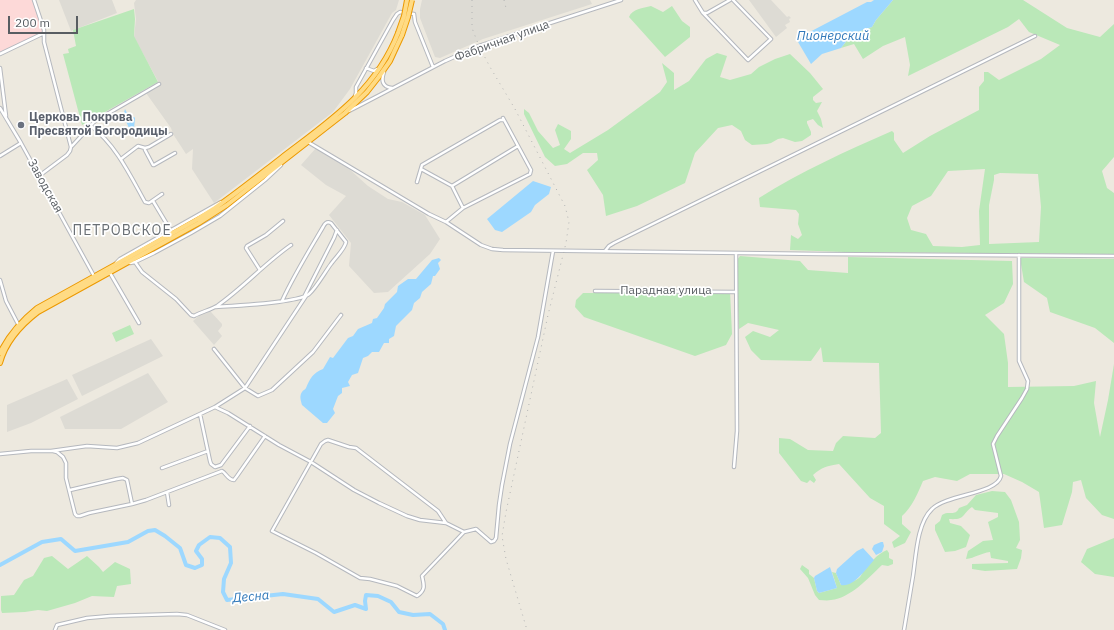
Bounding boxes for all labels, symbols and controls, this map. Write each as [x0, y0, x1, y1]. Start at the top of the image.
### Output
scale bar [10, 8, 80, 34]
text: 200 m [15, 15, 50, 30]
street label: Фабричная улица [453, 17, 551, 65]
water label: Пионерский [797, 28, 869, 44]
place label: Церковь Покрова Пресвятой Богородицы [29, 111, 168, 139]
marker: Церковь Покрова Пресвятой Богородицы [16, 120, 26, 130]
street label: Заводская [24, 157, 66, 215]
district label: ПЕТРОВСКОЕ [72, 223, 172, 239]
street label: Парадная улица [620, 284, 712, 298]
water label: Десна [232, 588, 270, 606]

